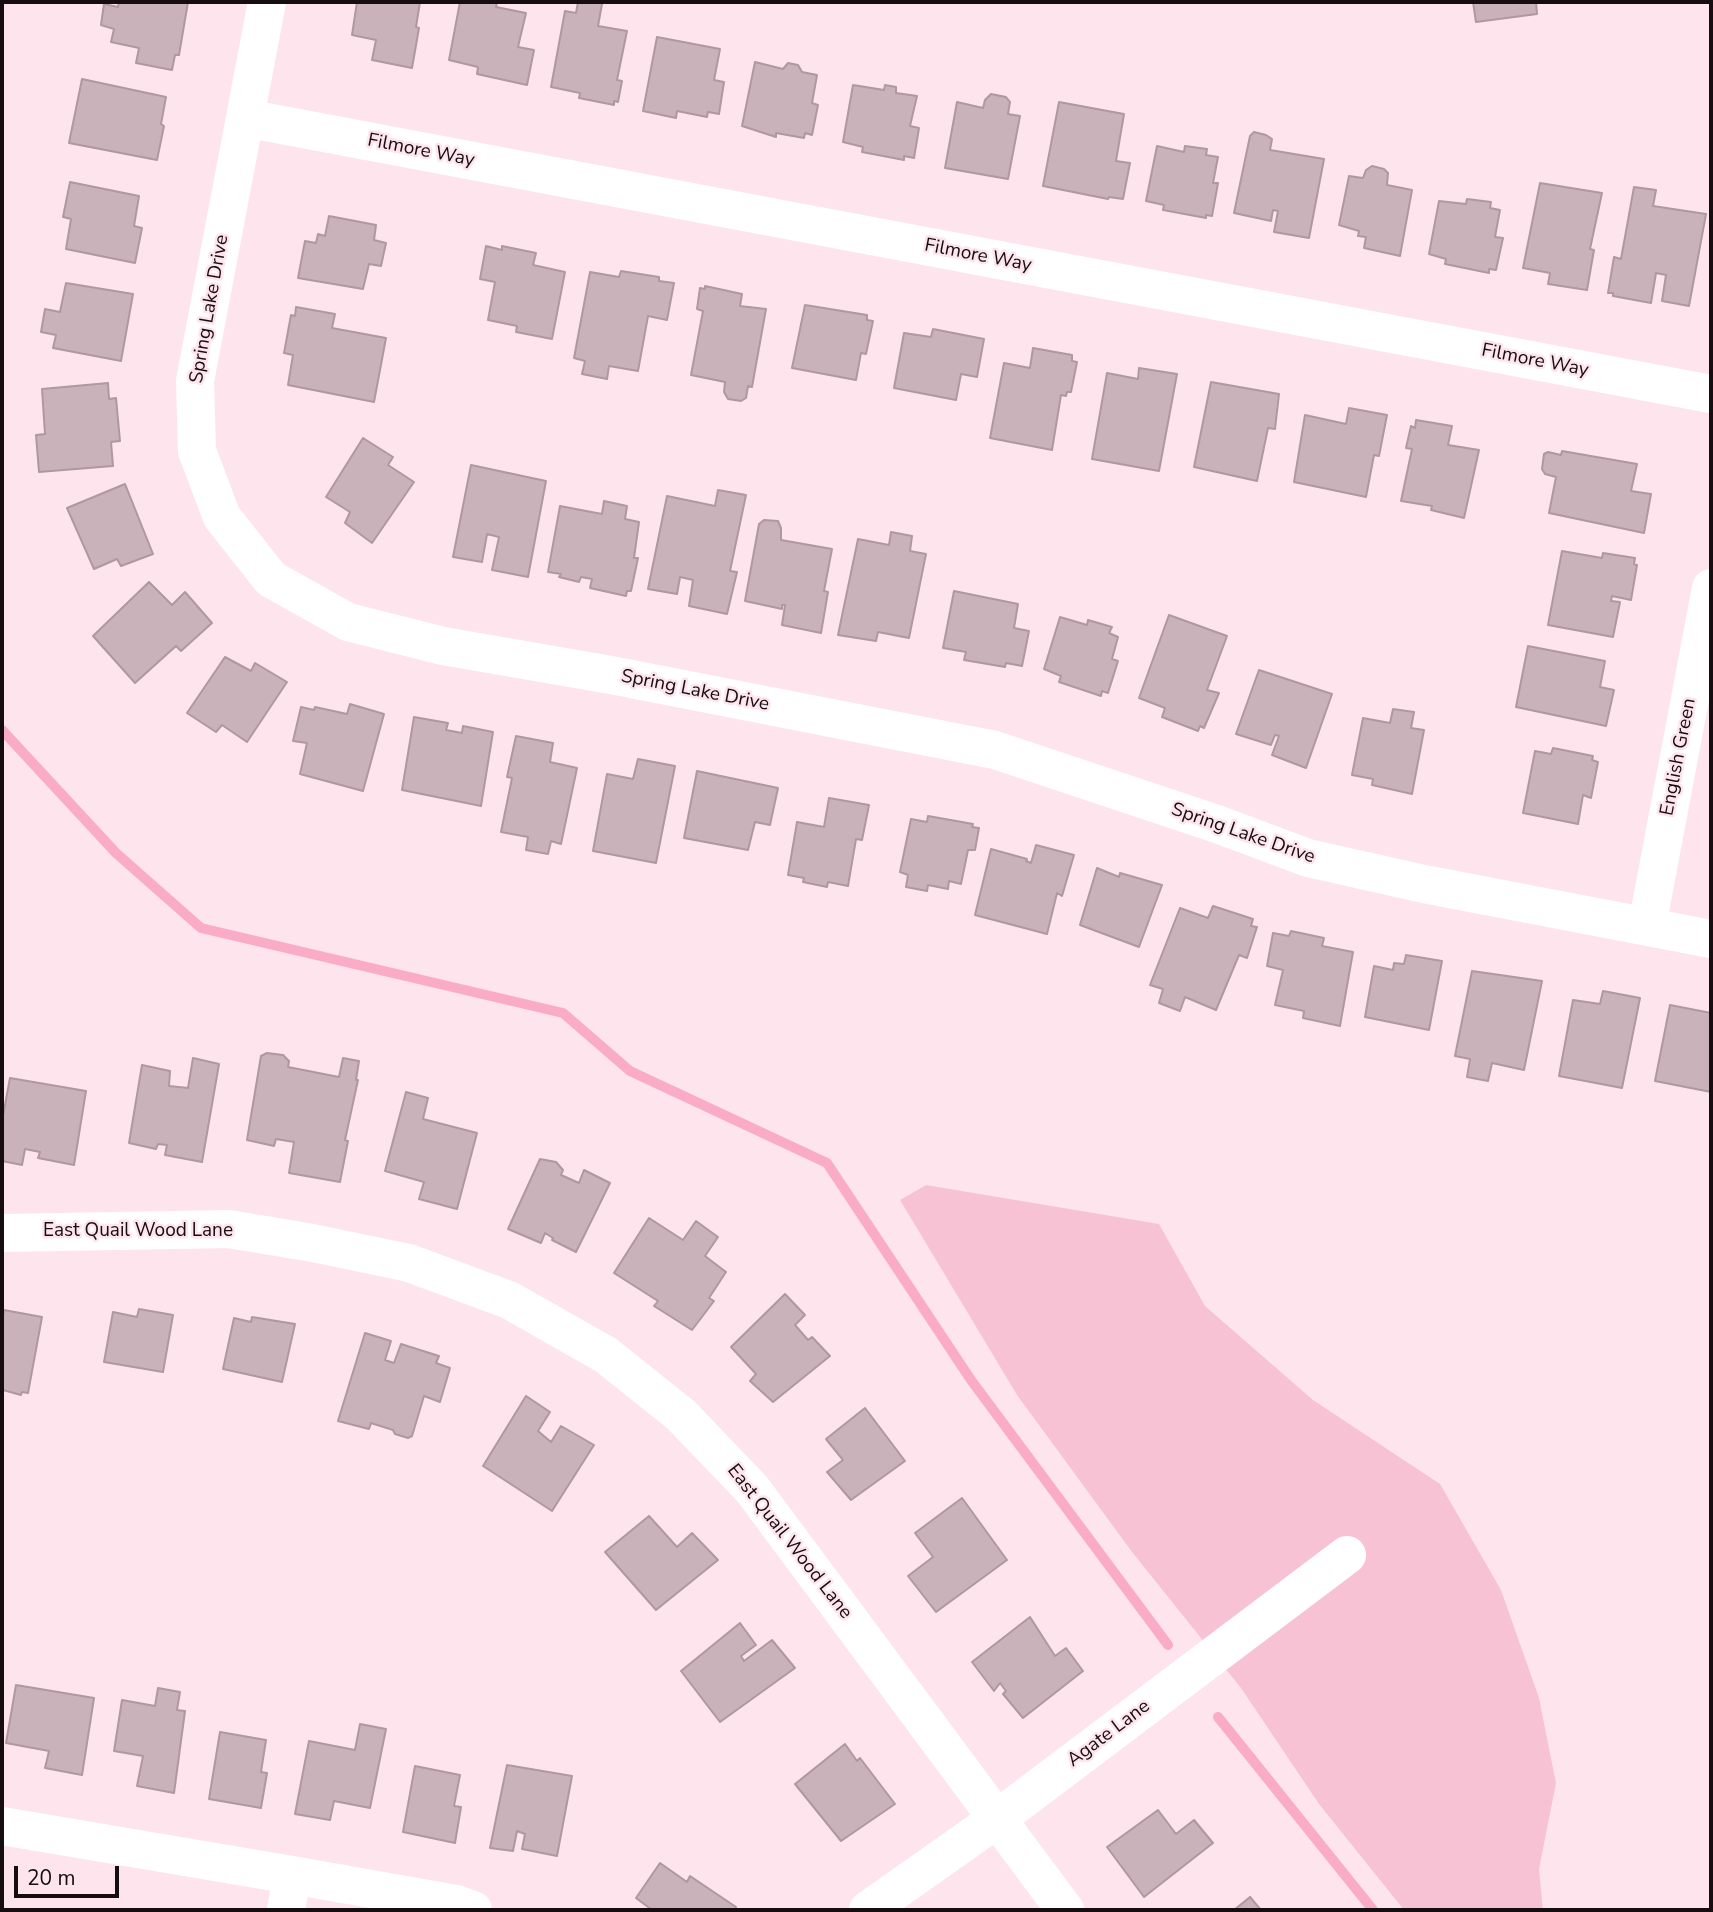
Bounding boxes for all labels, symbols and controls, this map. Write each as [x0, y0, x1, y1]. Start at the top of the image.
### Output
street label: Filmore Way [366, 129, 476, 173]
street label: Spring Lake Drive [186, 233, 234, 385]
street label: Filmore Way [923, 234, 1033, 278]
street label: Filmore Way [1480, 339, 1590, 383]
street label: Spring Lake Drive [619, 665, 771, 717]
street label: English Green [1656, 696, 1702, 818]
street label: Spring Lake Drive [1168, 799, 1318, 869]
street label: East Quail Wood Lane [43, 1220, 233, 1242]
street label: East Quail Wood Lane [722, 1460, 856, 1624]
street label: Agate Lane [1063, 1695, 1155, 1773]
scale bar [18, 1853, 122, 1897]
text: 20 m [27, 1864, 76, 1892]

